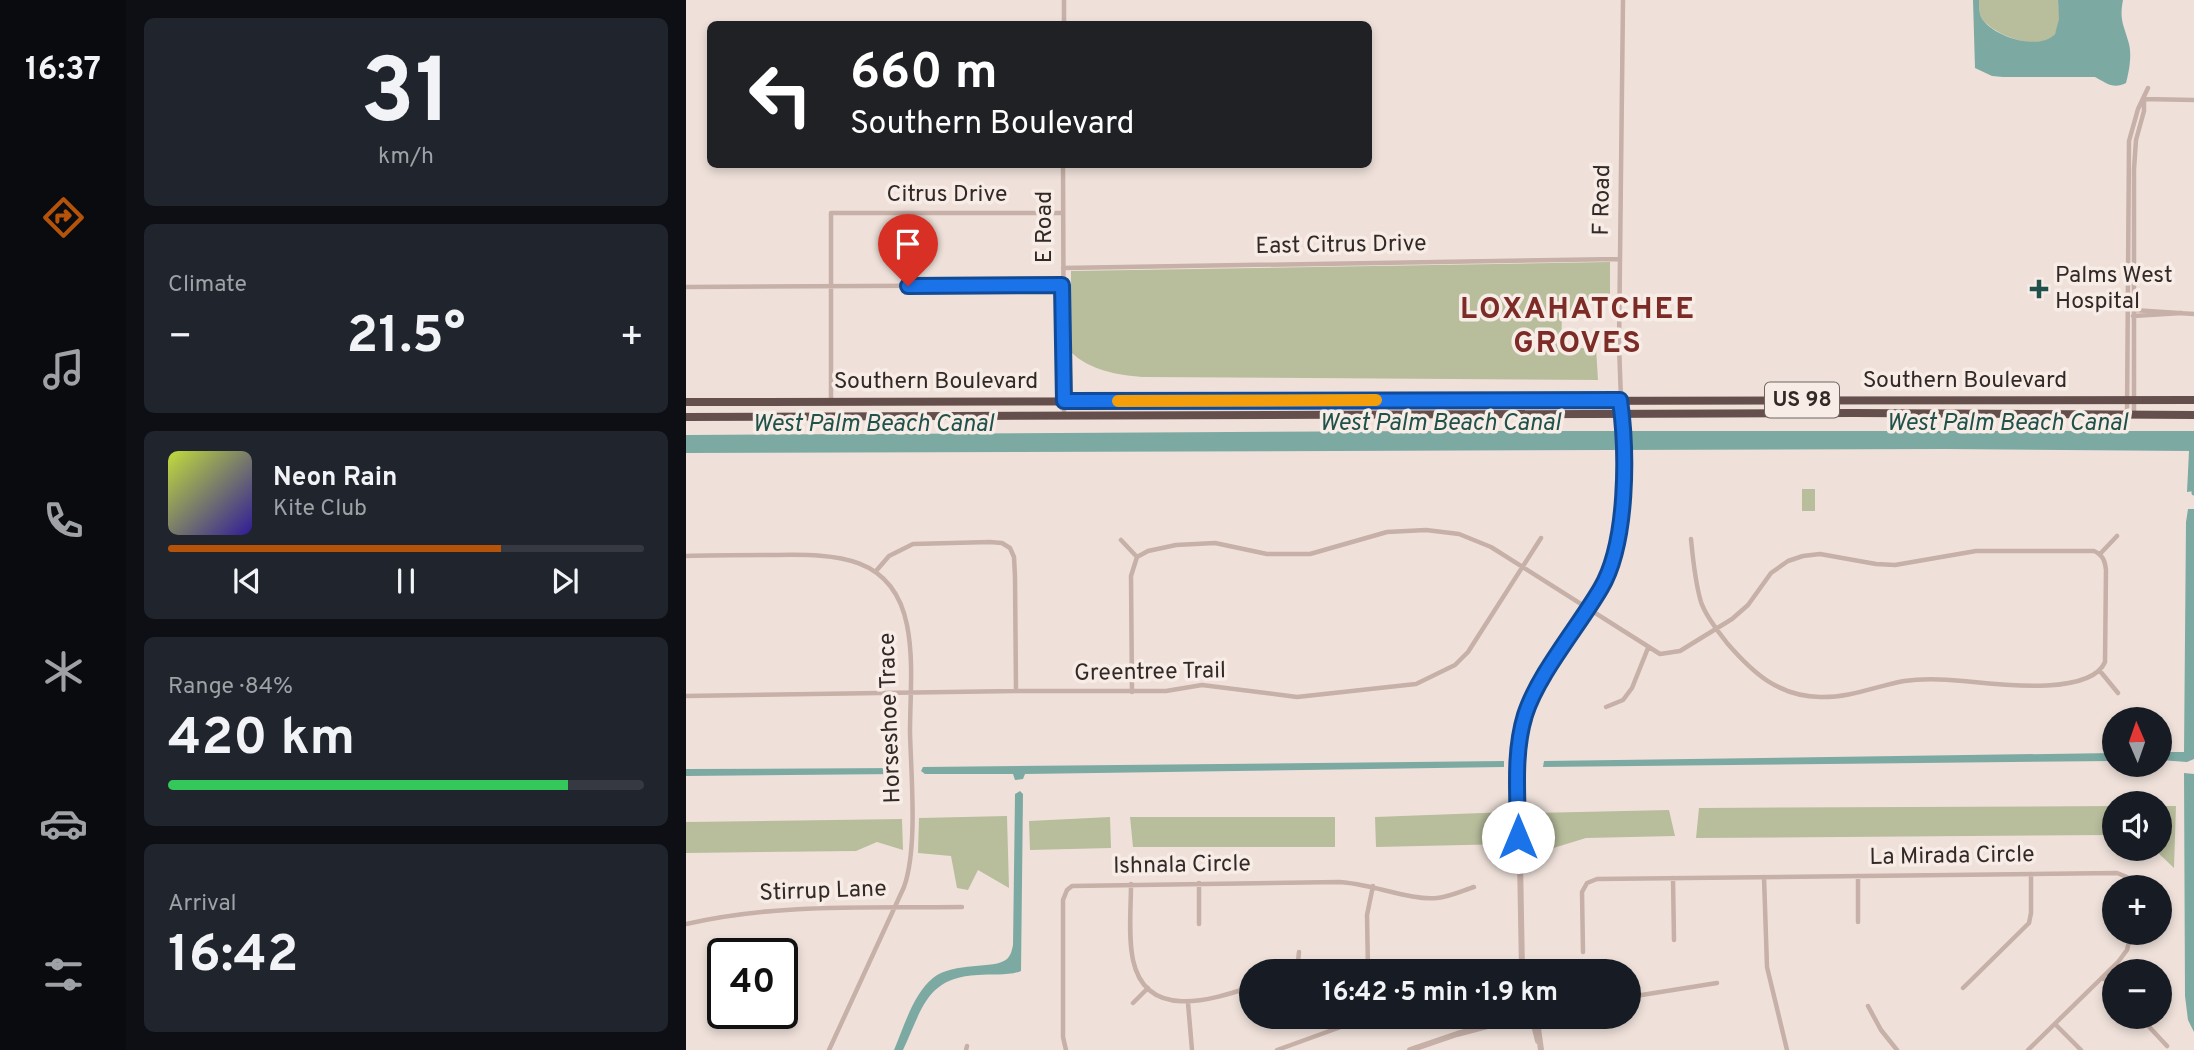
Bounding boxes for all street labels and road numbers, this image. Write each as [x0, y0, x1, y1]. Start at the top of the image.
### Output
street label: F Road [1588, 164, 1618, 236]
street label: Citrus Drive [887, 181, 1007, 210]
street label: E Road [1031, 191, 1060, 263]
street label: East Citrus Drive [1255, 230, 1427, 262]
street label: Southern Boulevard [1863, 367, 2067, 396]
street label: Southern Boulevard [834, 368, 1038, 397]
road number: US 98 [1765, 382, 1839, 418]
street label: Horseshoe Trace [874, 632, 908, 804]
street label: Greentree Trail [1074, 657, 1226, 689]
street label: La Mirada Circle [1869, 841, 2035, 873]
street label: Ishnala Circle [1113, 850, 1251, 882]
street label: Stirrup Lane [759, 875, 887, 909]

